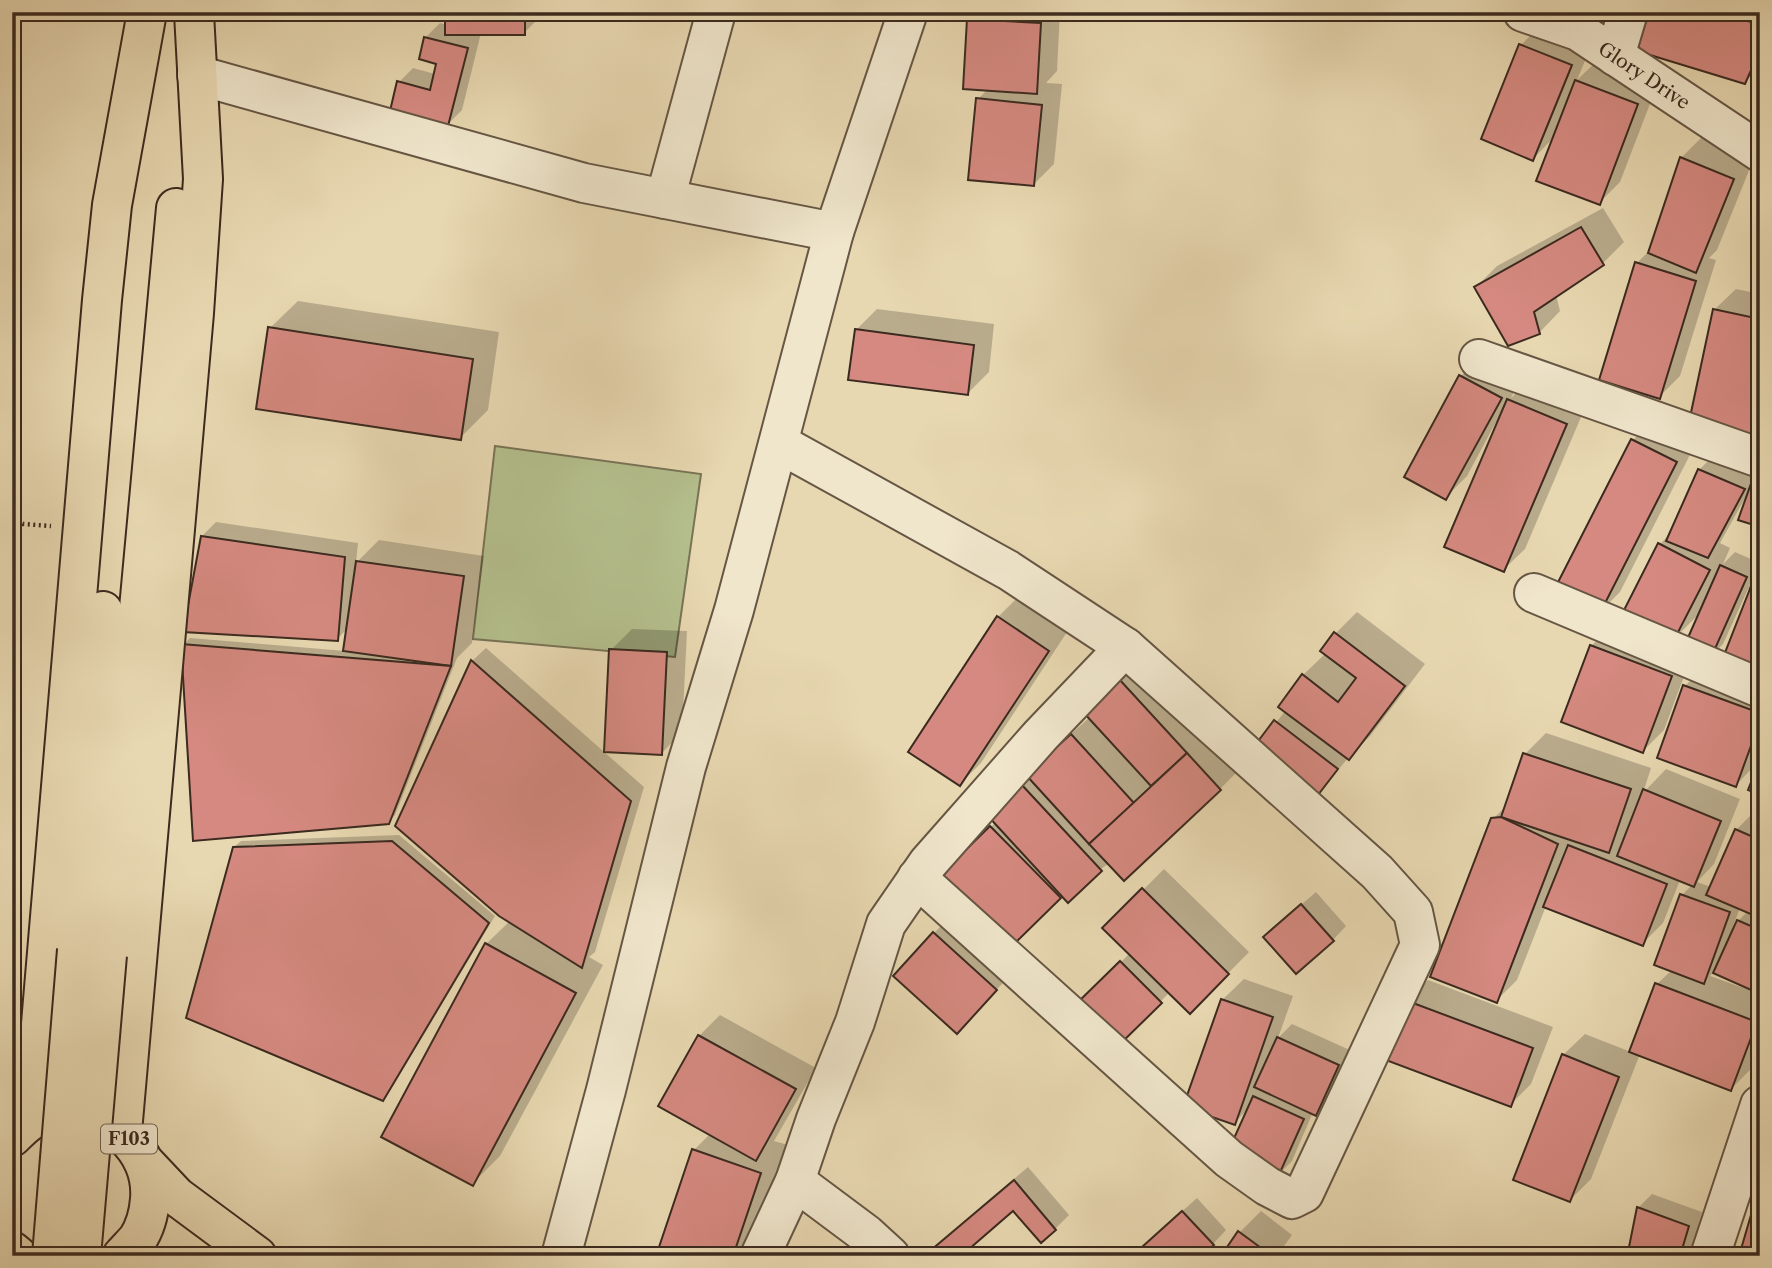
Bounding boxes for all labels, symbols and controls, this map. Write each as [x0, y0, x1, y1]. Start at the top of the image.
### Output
street label: Glory Drive [1594, 37, 1695, 114]
road number: F103 [101, 1124, 157, 1154]

